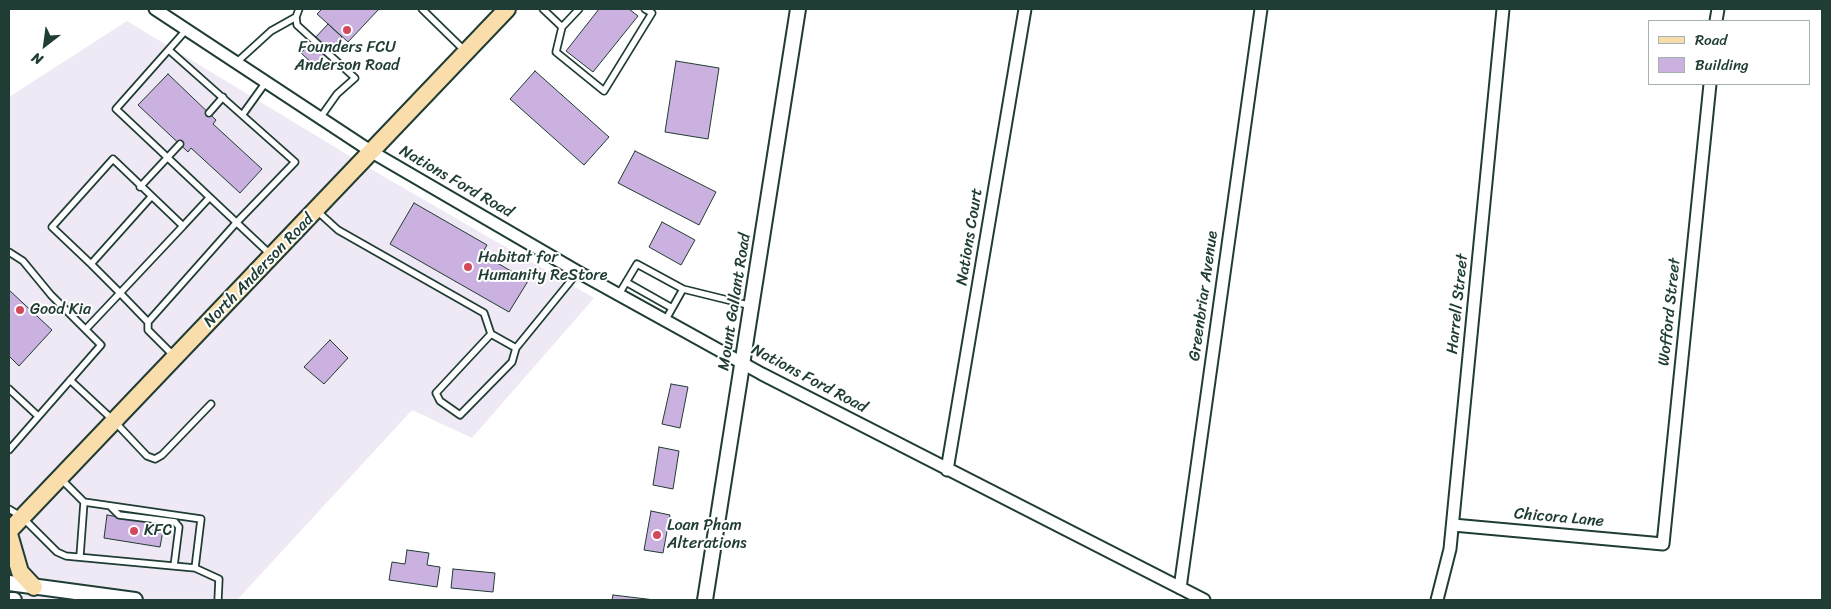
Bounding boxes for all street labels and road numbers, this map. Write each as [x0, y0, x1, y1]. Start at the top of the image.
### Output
street label: Nations Ford Road [396, 142, 516, 222]
street label: Nations Court [953, 187, 987, 287]
street label: North Anderson Road [200, 210, 318, 332]
street label: Greenbriar Avenue [1185, 230, 1223, 362]
street label: Mount Gallant Road [715, 232, 755, 372]
street label: Harrell Street [1443, 253, 1473, 355]
street label: Wofford Street [1655, 257, 1685, 367]
street label: Nations Ford Road [748, 340, 870, 418]
street label: Chicora Lane [1513, 505, 1605, 531]

